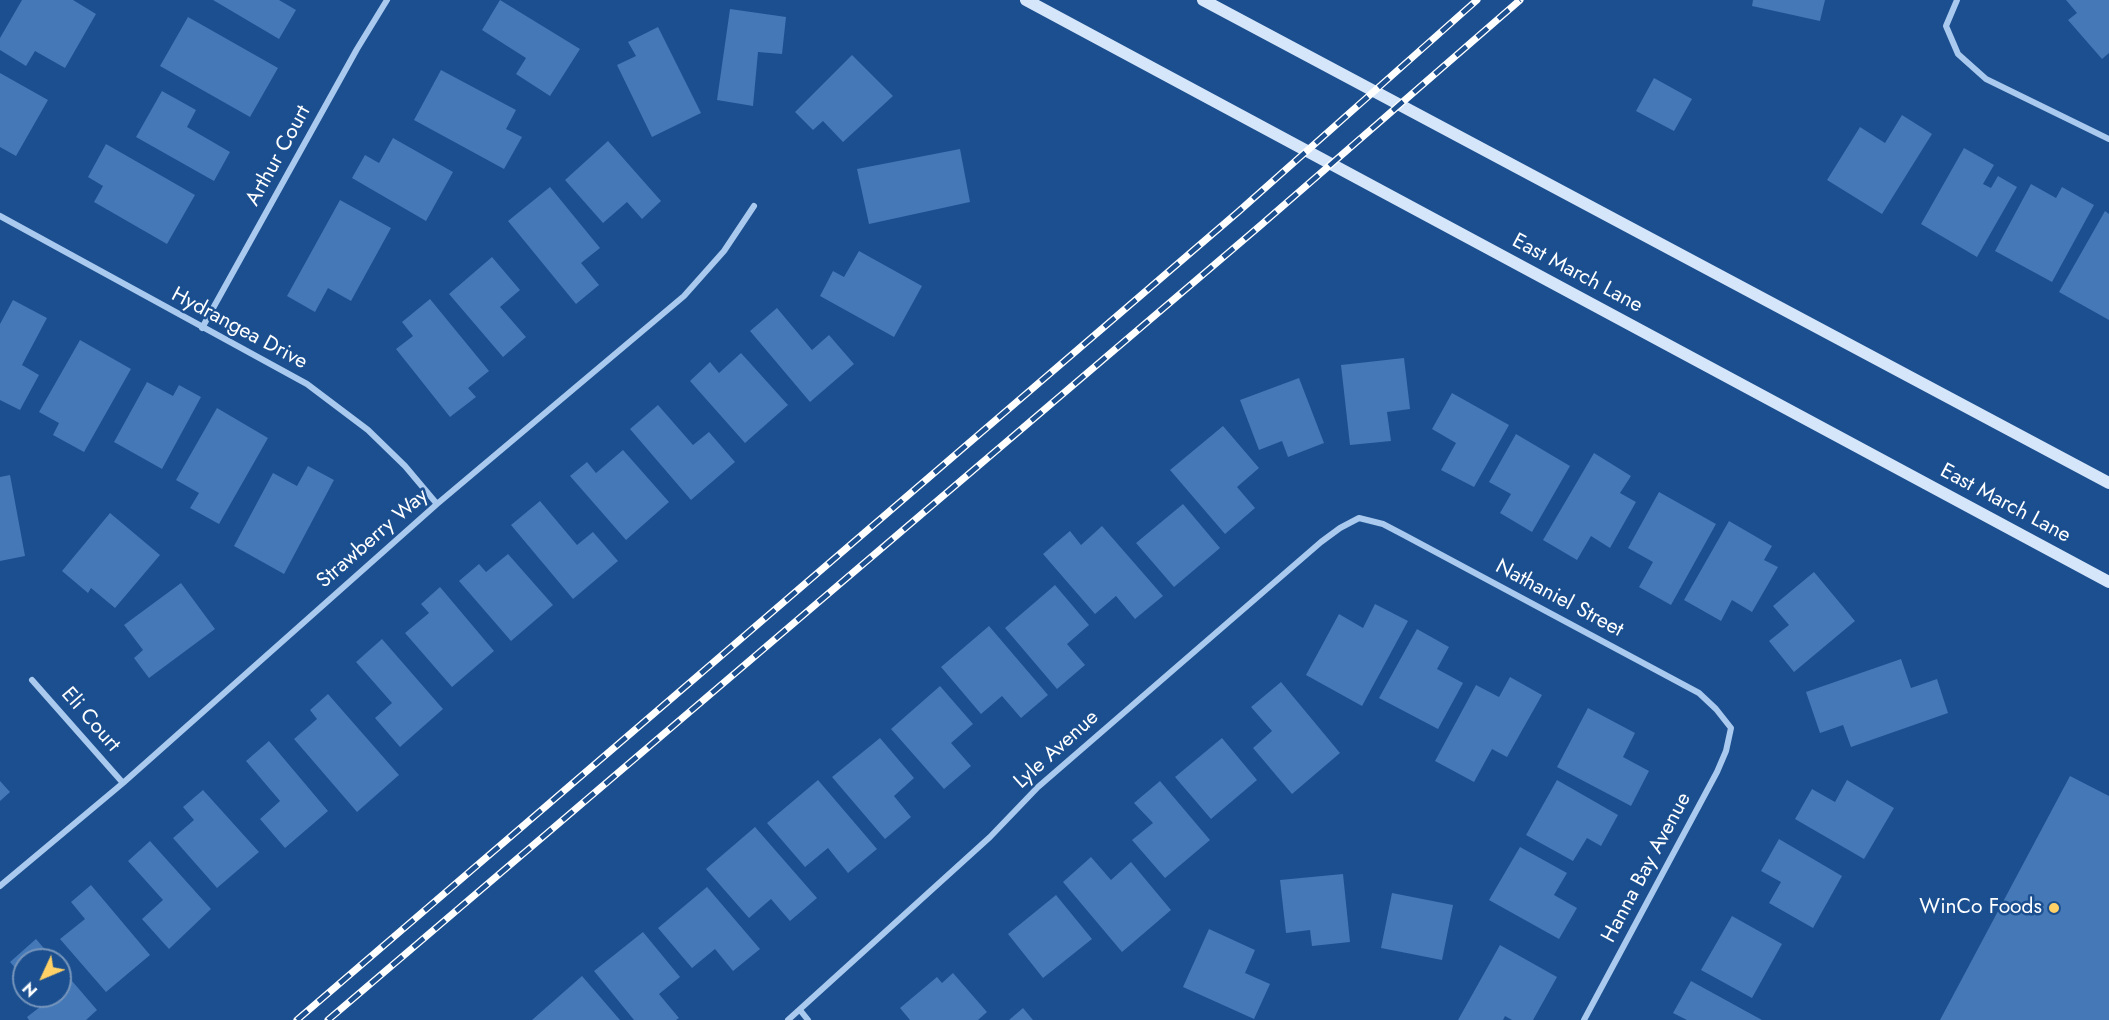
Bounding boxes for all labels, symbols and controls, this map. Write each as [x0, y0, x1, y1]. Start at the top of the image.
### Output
street label: Arthur Court [241, 101, 317, 211]
street label: East March Lane [1507, 229, 1647, 319]
street label: Hydrangea Drive [167, 283, 311, 375]
street label: East March Lane [1935, 459, 2075, 549]
street label: Strawberry Way [312, 484, 434, 594]
street label: Nathaniel Street [1491, 555, 1627, 643]
street label: Eli Court [55, 683, 125, 757]
street label: Lyle Avenue [1010, 706, 1104, 794]
street label: Hanna Bay Avenue [1597, 789, 1697, 947]
place label: WinCo Foods [1919, 895, 2042, 921]
marker: WinCo Foods [2047, 901, 2061, 915]
north arrow [12, 948, 72, 1008]
text: N [17, 977, 43, 1002]

